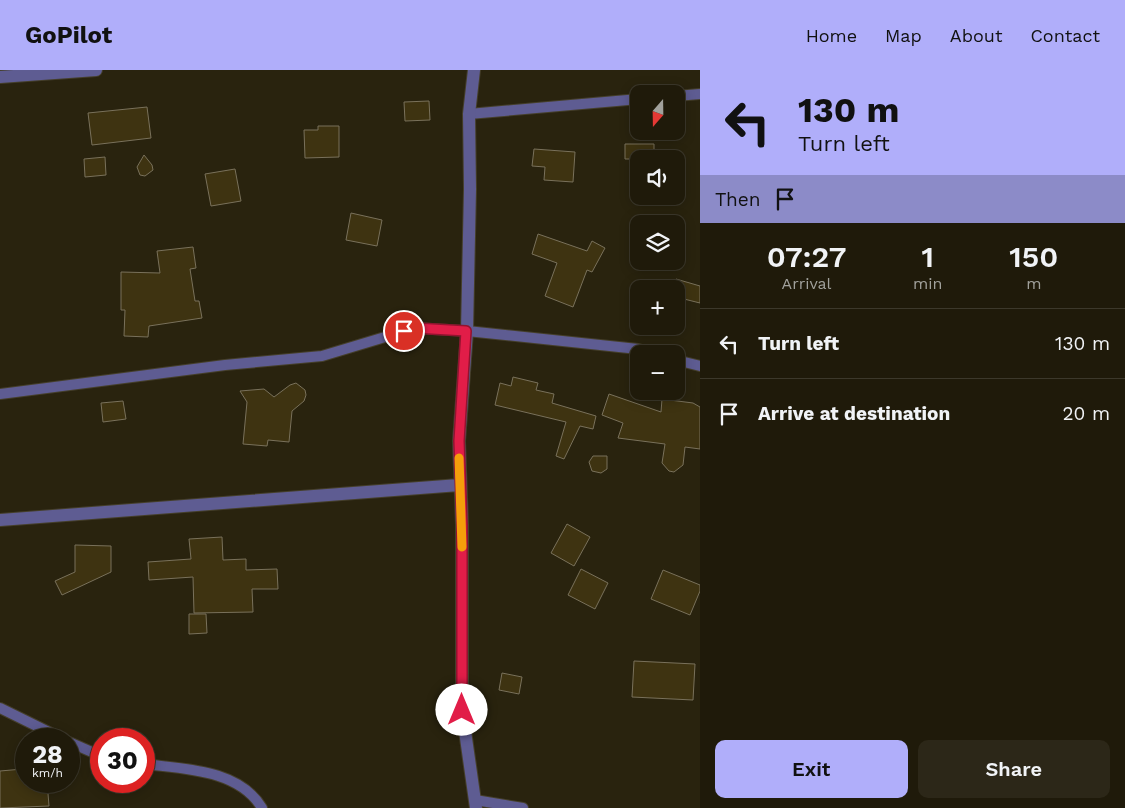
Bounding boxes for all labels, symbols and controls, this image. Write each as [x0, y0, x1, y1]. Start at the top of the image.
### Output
text: GoPilot [25, 21, 112, 49]
text: Home [806, 25, 857, 46]
text: Map [885, 25, 922, 46]
text: About [950, 25, 1002, 46]
text: Contact [1030, 25, 1100, 46]
north arrow [630, 85, 685, 140]
map controls [630, 85, 685, 400]
text: 130 m [798, 89, 899, 131]
icon: left [715, 90, 780, 155]
text: Turn left [798, 131, 890, 156]
button: sound [630, 150, 685, 205]
icon: arrive [771, 185, 799, 213]
text: Then [715, 188, 761, 211]
button: layers [630, 215, 685, 270]
text: 07:27 [767, 239, 846, 274]
text: 1 [922, 239, 934, 274]
text: 150 [1009, 239, 1058, 274]
text: Arrival [782, 274, 832, 293]
text: min [913, 274, 943, 293]
text: m [1026, 274, 1041, 293]
button: + [630, 280, 685, 335]
pin [383, 310, 425, 352]
icon: arrive [390, 317, 418, 345]
icon: left [715, 330, 743, 358]
text: Turn left [758, 332, 839, 355]
text: 130 m [1055, 332, 1110, 355]
button: − [630, 345, 685, 400]
icon: arrive [715, 400, 743, 428]
text: Arrive at destination [758, 402, 950, 425]
text: 20 m [1063, 402, 1110, 425]
position arrow [435, 683, 487, 735]
speed limit sign: 30 [90, 728, 155, 793]
text: 28 [32, 740, 63, 769]
button: Exit [715, 740, 908, 798]
button: Share [918, 740, 1110, 798]
text: km/h [32, 766, 63, 780]

